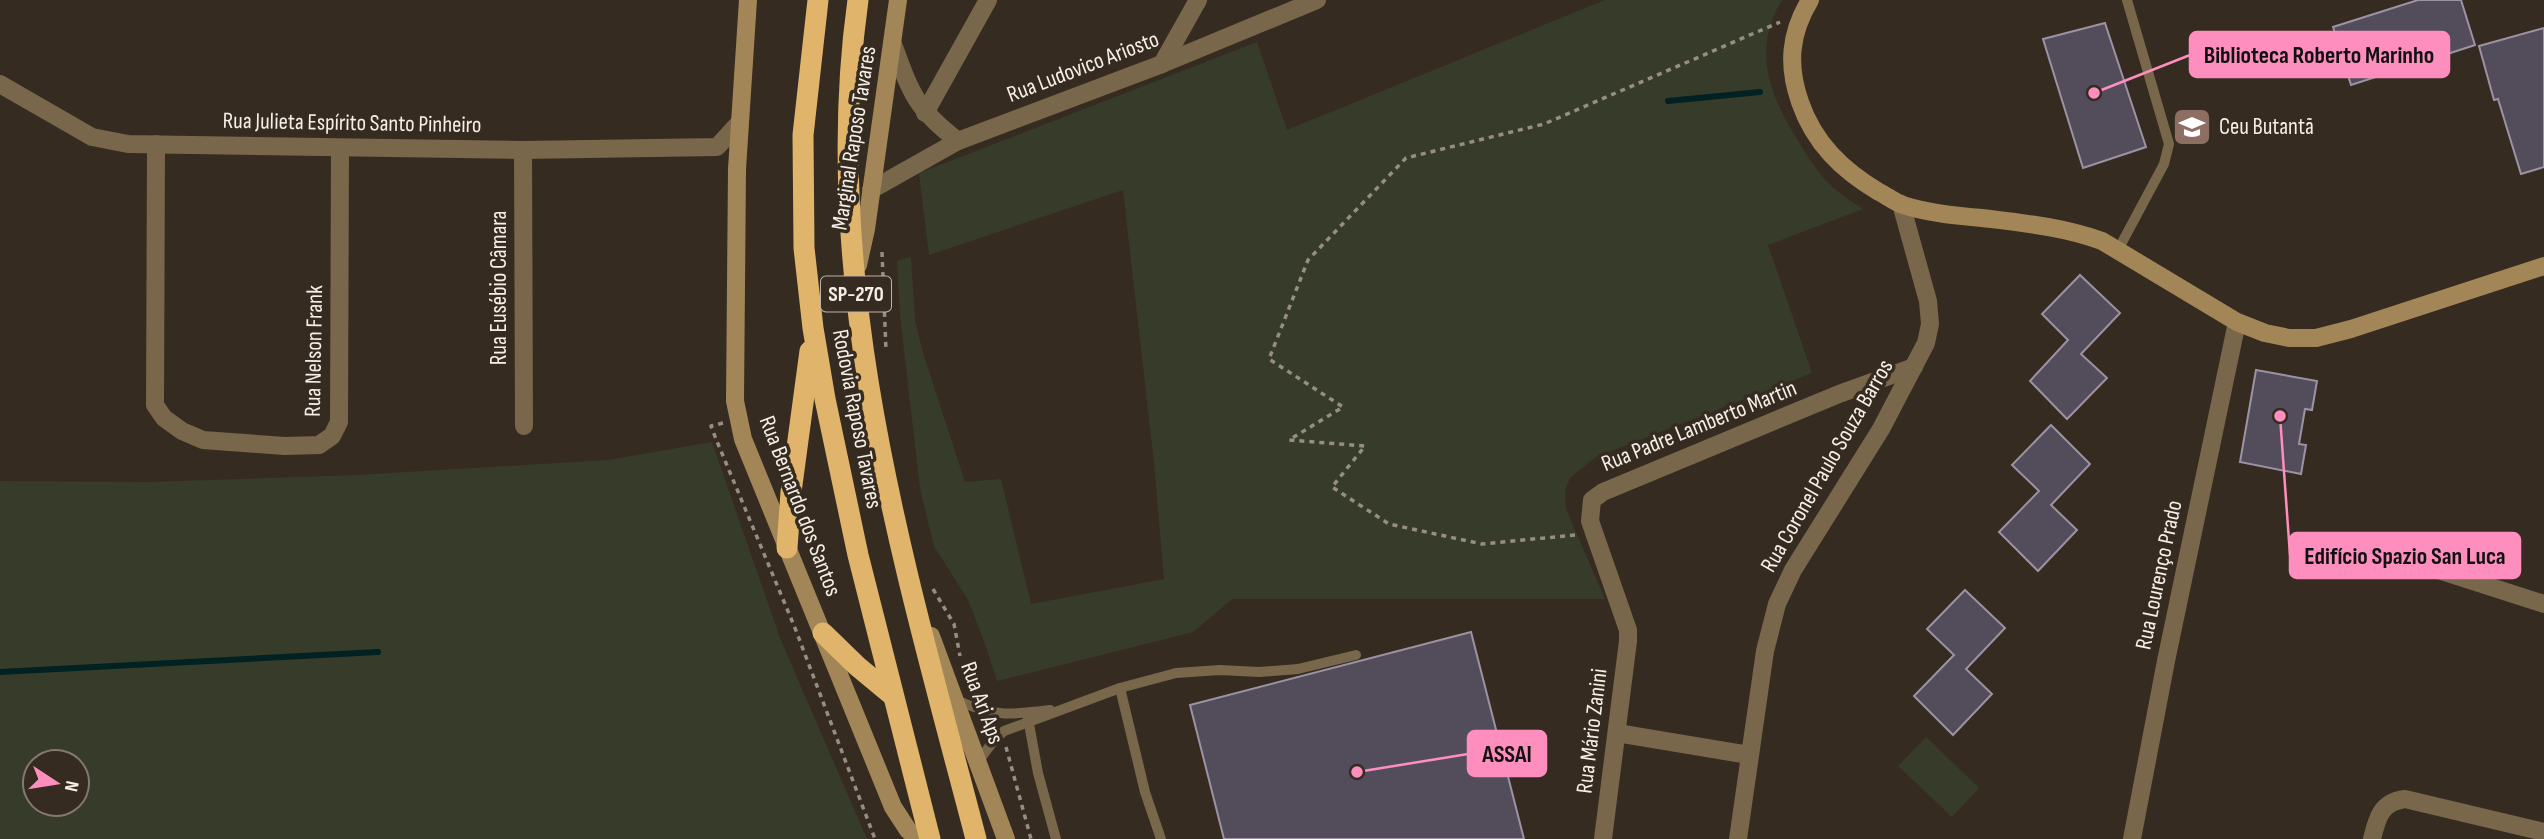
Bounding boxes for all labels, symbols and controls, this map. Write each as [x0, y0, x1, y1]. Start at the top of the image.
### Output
street label: Rua Ludovico Ariosto [1003, 25, 1163, 109]
callout: Biblioteca Roberto Marinho [2190, 32, 2449, 77]
text: Biblioteca Roberto Marinho [2204, 41, 2434, 70]
street label: Marginal Raposo Tavares [826, 44, 882, 232]
school or university icon: Ceu Butantã [2171, 106, 2213, 148]
street label: Rua Julieta Espírito Santo Pinheiro [222, 107, 482, 139]
place label: Ceu Butantã [2219, 113, 2314, 141]
street label: Rua Eusébio Câmara [485, 211, 513, 365]
road number: SP-270 [821, 276, 891, 312]
street label: Rua Nelson Frank [299, 285, 329, 417]
street label: Rodovia Raposo Tavares [826, 327, 888, 511]
street label: Rua Coronel Paulo Souza Barros [1755, 355, 1899, 577]
street label: Rua Padre Lamberto Martin [1597, 374, 1801, 478]
street label: Rua Bernardo dos Santos [753, 412, 847, 600]
street label: Rua Lourenço Prado [2130, 498, 2188, 652]
callout: Edifício Spazio San Luca [2290, 533, 2520, 578]
text: Edifício Spazio San Luca [2304, 542, 2506, 571]
street label: Rua Ari Aps [954, 658, 1010, 748]
street label: Rua Mário Zanini [1570, 667, 1614, 795]
callout: ASSAI [1468, 731, 1546, 776]
text: ASSAI [1481, 740, 1532, 769]
north arrow [21, 748, 91, 818]
text: N [59, 779, 83, 794]

